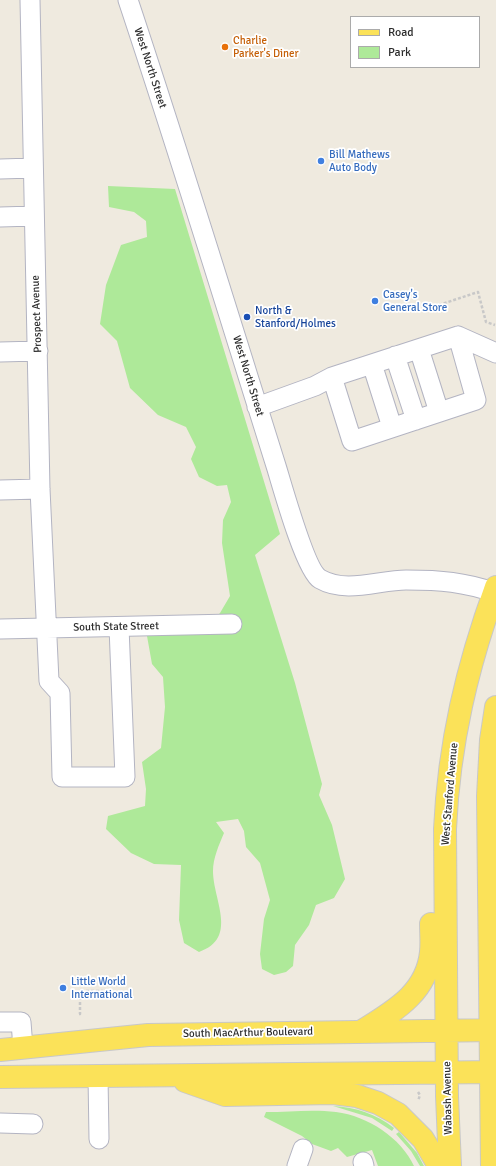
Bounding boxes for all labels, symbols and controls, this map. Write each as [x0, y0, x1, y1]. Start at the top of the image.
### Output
legend [350, 16, 480, 68]
text: Road [388, 25, 414, 40]
street label: West North Street [131, 26, 169, 110]
place label: Charlie Parker's Diner [233, 34, 299, 60]
marker: Charlie Parker's Diner [220, 42, 230, 52]
text: Park [388, 45, 411, 60]
place label: Bill Mathews Auto Body [329, 148, 390, 174]
marker: Bill Mathews Auto Body [316, 156, 326, 166]
street label: Prospect Avenue [29, 275, 45, 353]
place label: Casey's General Store [383, 288, 447, 314]
marker: Casey's General Store [370, 296, 380, 306]
place label: North & Stanford/Holmes [255, 304, 336, 330]
marker: North & Stanford/Holmes [242, 312, 252, 322]
street label: West North Street [229, 334, 267, 418]
street label: South State Street [73, 620, 159, 634]
street label: West Stanford Avenue [439, 742, 461, 846]
place label: Little World International [71, 975, 132, 1001]
marker: Little World International [58, 983, 68, 993]
street label: South MacArthur Boulevard [183, 1025, 313, 1041]
street label: Wabash Avenue [441, 1061, 455, 1135]

